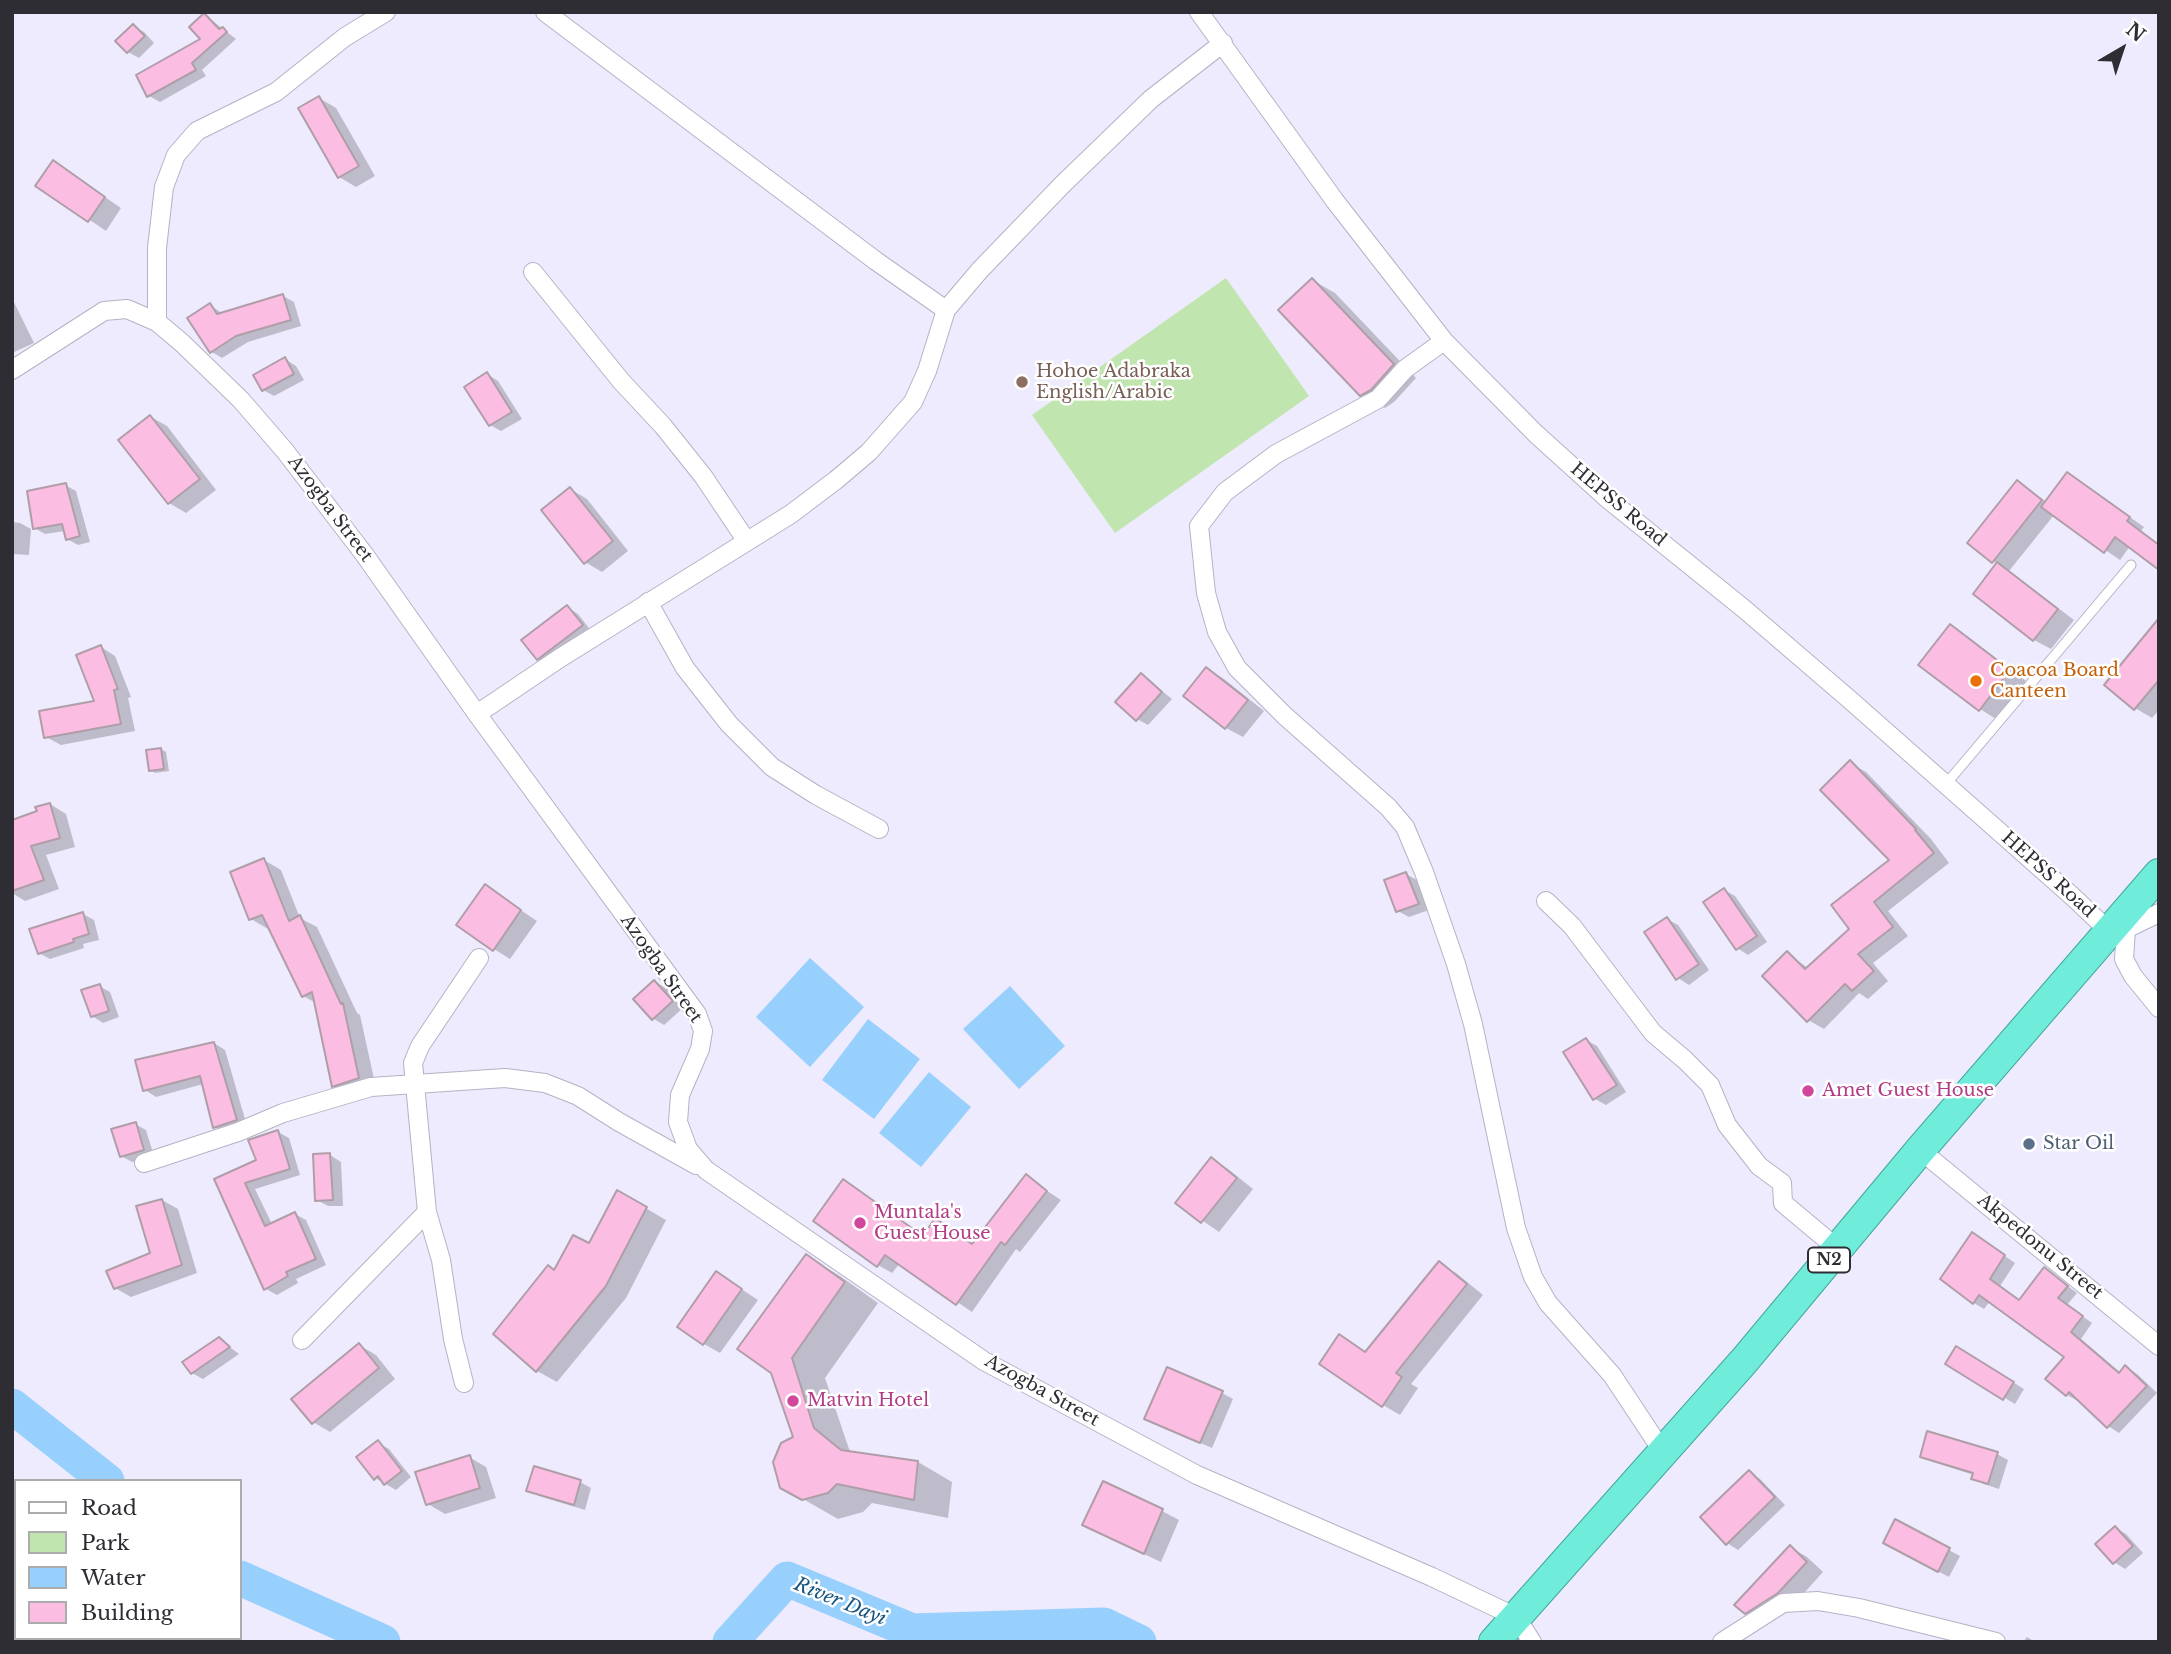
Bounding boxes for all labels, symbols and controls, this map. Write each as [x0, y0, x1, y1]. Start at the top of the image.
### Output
north arrow [2087, 14, 2157, 84]
text: N [2121, 18, 2150, 47]
place label: Hohoe Adabraka English/Arabic [1036, 361, 1191, 404]
marker: Hohoe Adabraka English/Arabic [1014, 374, 1030, 390]
street label: Azogba Street [283, 452, 377, 566]
street label: HEPSS Road [1566, 459, 1670, 551]
place label: Coacoa Board Canteen [1990, 660, 2119, 702]
marker: Coacoa Board Canteen [1968, 673, 1984, 689]
street label: HEPSS Road [1997, 827, 2099, 923]
street label: Azogba Street [616, 911, 706, 1027]
place label: Amet Guest House [1822, 1080, 1994, 1102]
marker: Amet Guest House [1800, 1083, 1816, 1099]
place label: Star Oil [2043, 1133, 2114, 1155]
marker: Star Oil [2021, 1136, 2037, 1152]
street label: Akpedonu Street [1973, 1190, 2107, 1304]
place label: Muntala's Guest House [874, 1202, 991, 1244]
marker: Muntala's Guest House [852, 1215, 868, 1231]
road number: N2 [1808, 1248, 1850, 1272]
street label: Azogba Street [981, 1351, 1103, 1431]
place label: Matvin Hotel [807, 1390, 929, 1412]
marker: Matvin Hotel [785, 1393, 801, 1409]
legend [14, 1479, 242, 1640]
text: Road [81, 1495, 137, 1521]
text: Park [81, 1530, 130, 1556]
text: Water [81, 1565, 145, 1591]
water label: River Dayi [791, 1573, 889, 1631]
text: Building [81, 1600, 173, 1626]

